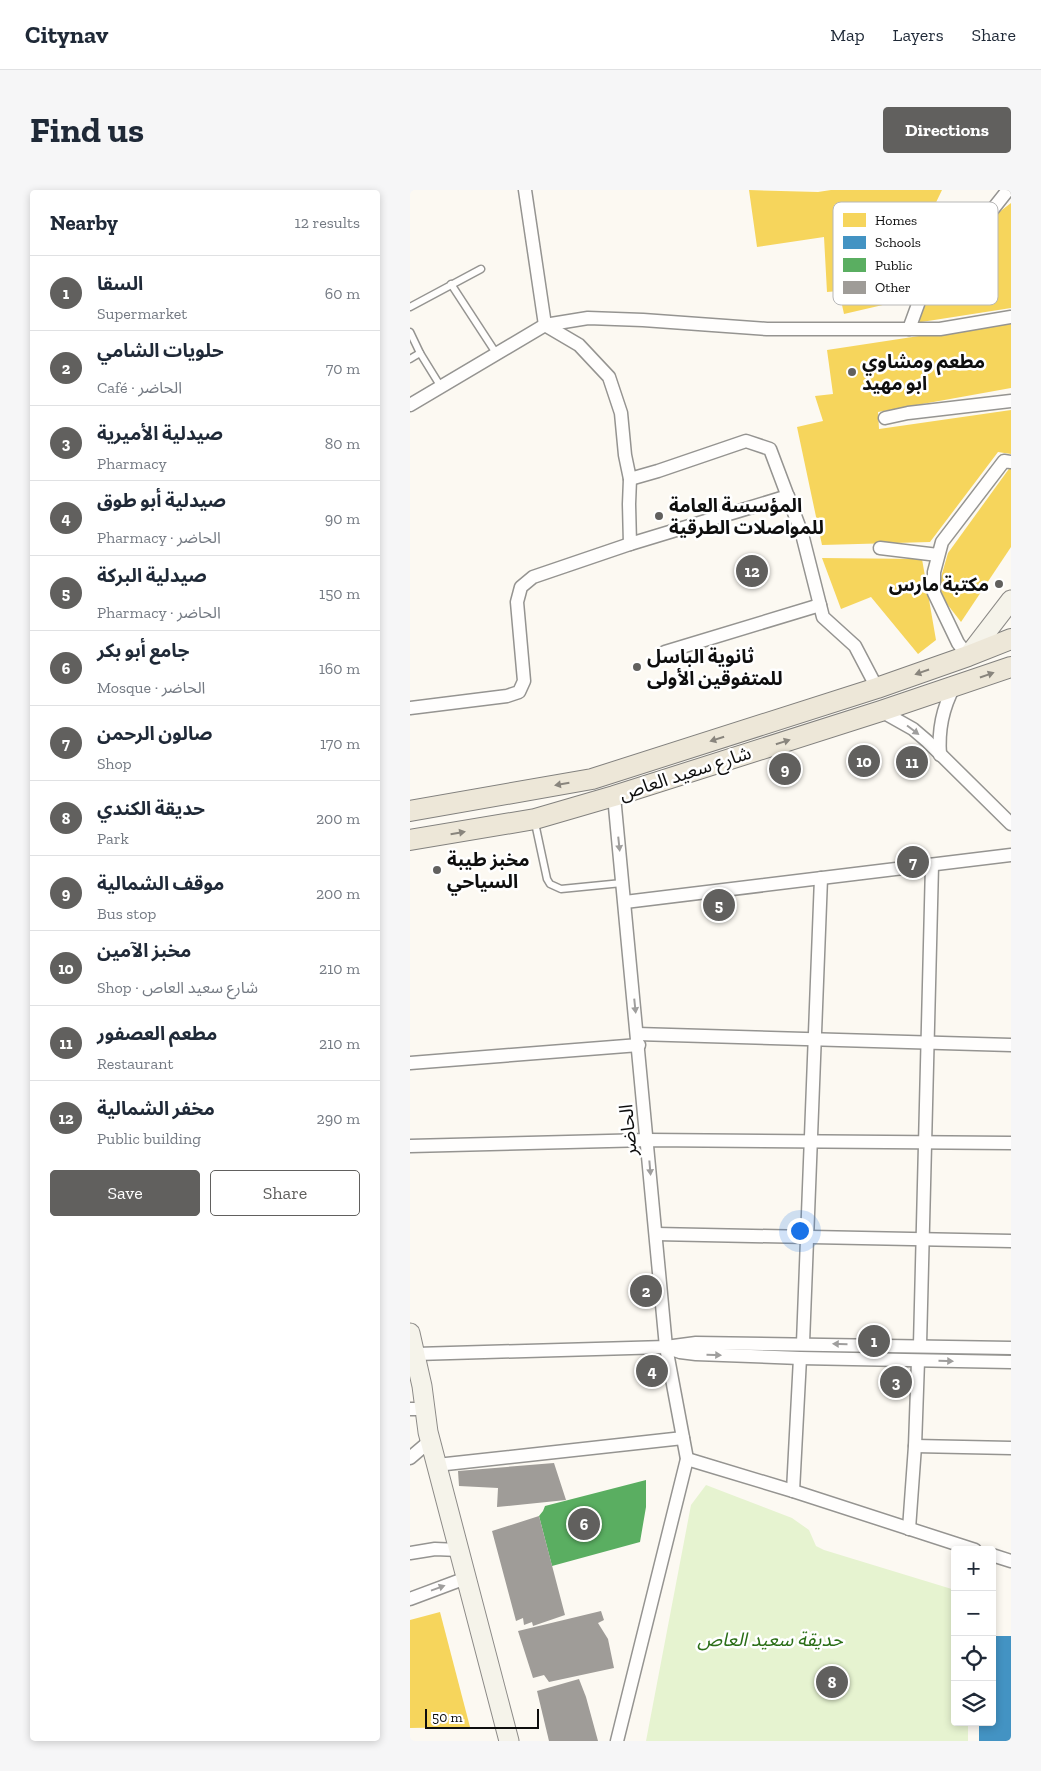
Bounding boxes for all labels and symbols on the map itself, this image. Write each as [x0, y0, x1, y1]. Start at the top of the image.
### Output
legend [833, 202, 998, 305]
text: Homes [875, 212, 917, 229]
text: Schools [875, 234, 921, 251]
text: Public [875, 257, 912, 274]
text: Other [875, 279, 911, 296]
place label: مطعم ومشاوي ابو مهيد [862, 350, 985, 395]
marker: مطعم ومشاوي ابو مهيد [846, 366, 858, 378]
place label: المؤسسة العامة للمواصلات الطرقية [669, 494, 824, 539]
marker: المؤسسة العامة للمواصلات الطرقية [653, 510, 665, 522]
pin: 12 [736, 552, 768, 590]
place label: مكتبة مارس [889, 573, 989, 596]
marker: مكتبة مارس [993, 578, 1005, 590]
place label: ثانوية الباسل للمتفوقين الأولى [647, 645, 783, 690]
marker: ثانوية الباسل للمتفوقين الأولى [631, 661, 643, 673]
one-way arrow [914, 669, 929, 676]
one-way arrow [980, 671, 995, 679]
one-way arrow [906, 724, 919, 735]
one-way arrow [710, 735, 725, 743]
one-way arrow [775, 738, 790, 745]
street label: شارع سعيد العاص [616, 741, 754, 807]
pin: 10 [848, 742, 880, 780]
pin: 11 [896, 743, 928, 781]
pin: 9 [769, 750, 801, 788]
one-way arrow [553, 781, 569, 789]
one-way arrow [451, 828, 467, 836]
one-way arrow [615, 836, 623, 852]
pin: 7 [897, 843, 929, 881]
place label: مخبز طيبة السياحي [447, 848, 530, 896]
marker: مخبز طيبة السياحي [431, 864, 443, 876]
pin: 5 [703, 886, 735, 924]
one-way arrow [631, 998, 639, 1014]
street label: الحاضر [614, 1103, 642, 1158]
one-way arrow [646, 1160, 654, 1176]
your location [787, 1218, 813, 1244]
pin: 2 [630, 1272, 662, 1310]
pin: 1 [858, 1322, 890, 1360]
one-way arrow [832, 1340, 848, 1348]
one-way arrow [706, 1351, 722, 1359]
pin: 4 [636, 1352, 668, 1390]
one-way arrow [938, 1357, 954, 1365]
pin: 3 [880, 1363, 912, 1401]
pin: 6 [568, 1505, 600, 1543]
one-way arrow [431, 1584, 446, 1592]
park label: حديقة سعيد العاص [697, 1628, 844, 1651]
pin: 8 [816, 1663, 848, 1701]
scale bar [425, 1706, 539, 1729]

